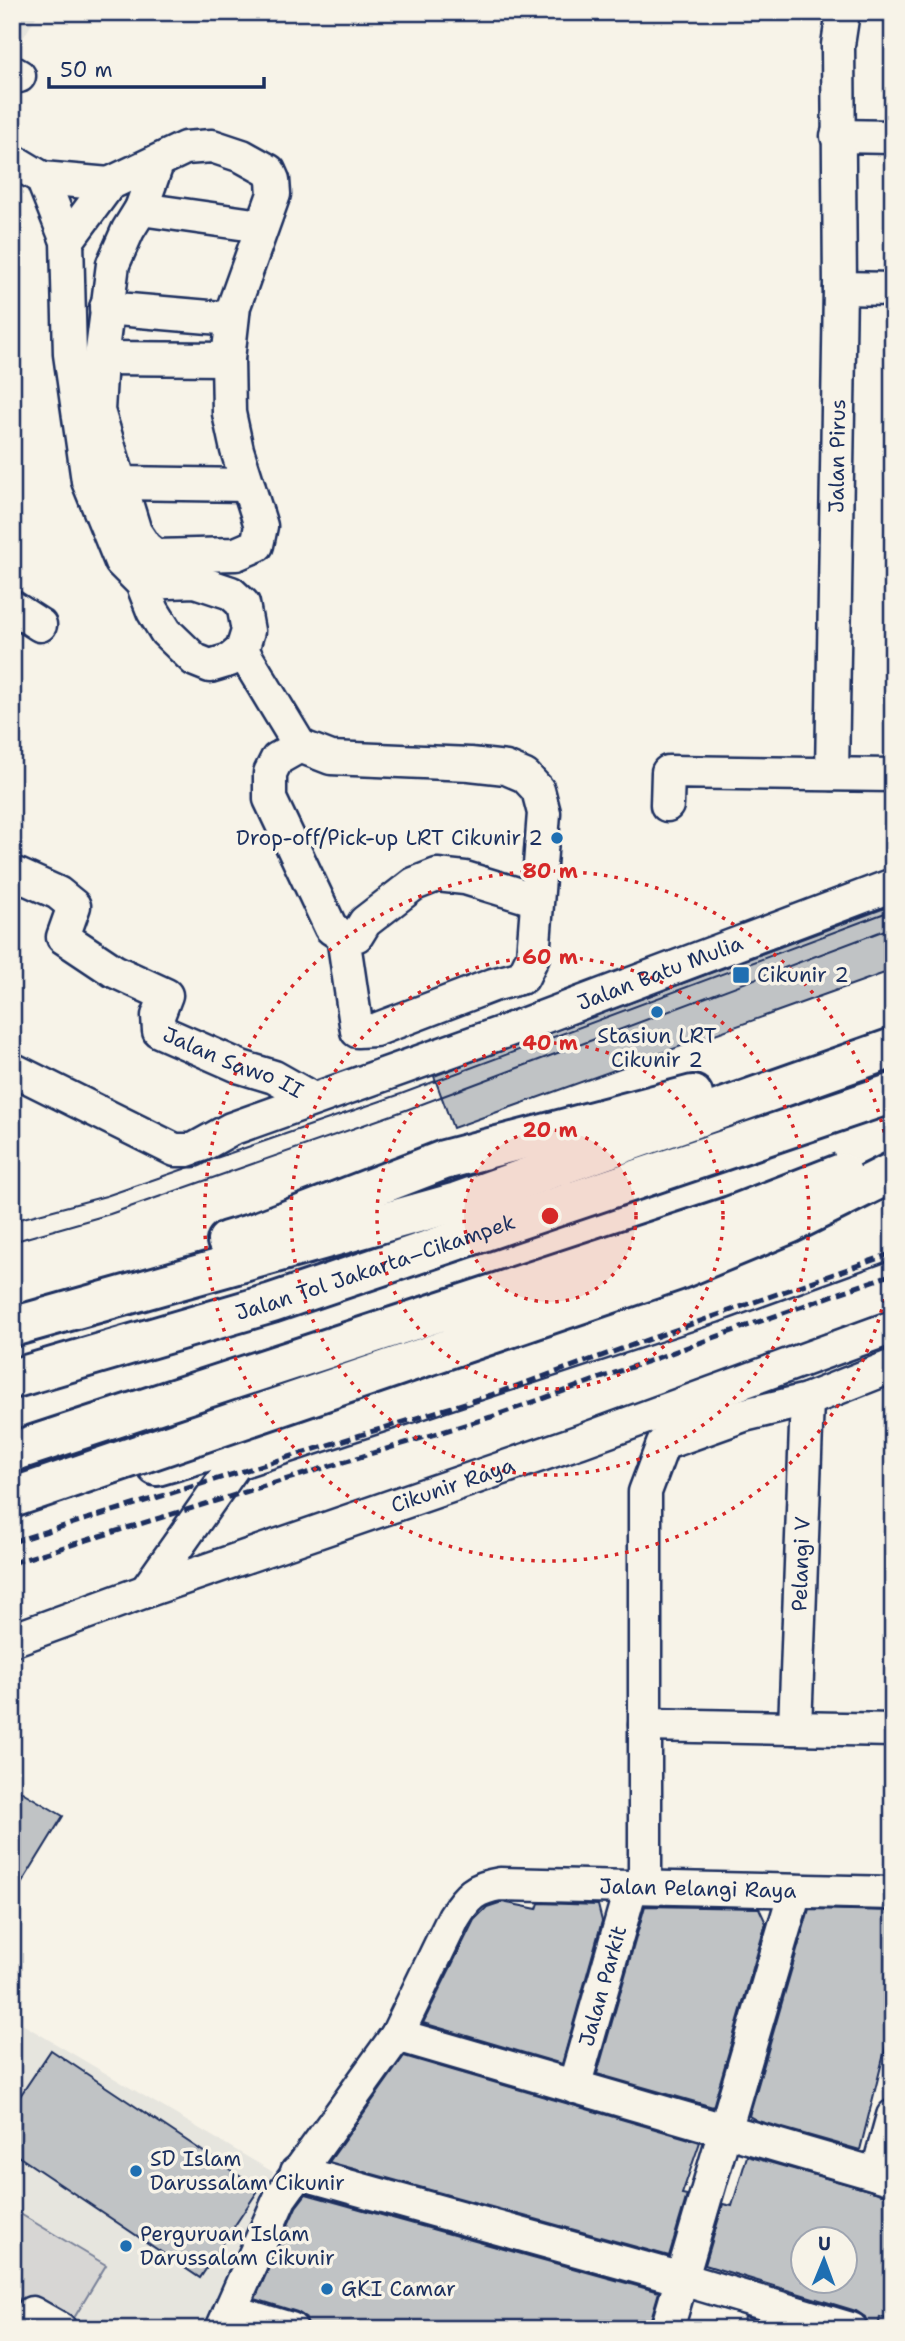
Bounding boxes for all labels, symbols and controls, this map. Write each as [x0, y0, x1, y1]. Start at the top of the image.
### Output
scale bar [49, 46, 264, 90]
text: 50 m [60, 56, 113, 84]
street label: Jalan Pirus [822, 399, 852, 513]
place label: Drop-off/Pick-up LRT Cikunir 2 [236, 824, 543, 852]
marker: Drop-off/Pick-up LRT Cikunir 2 [549, 830, 565, 846]
text: 80 m [522, 857, 578, 885]
street label: Jalan Batu Mulia [573, 929, 747, 1017]
text: 60 m [522, 943, 578, 971]
place label: Cikunir 2 [757, 961, 849, 989]
marker: Cikunir 2 [731, 965, 751, 985]
marker: Stasiun LRT Cikunir 2 [649, 1004, 665, 1020]
street label: Jalan Sawo II [158, 1020, 308, 1105]
place label: Stasiun LRT Cikunir 2 [597, 1022, 717, 1074]
text: 40 m [522, 1029, 578, 1057]
text: 20 m [522, 1116, 578, 1144]
centre of rings [538, 1204, 562, 1228]
street label: Jalan Tol Jakarta–Cikampek [232, 1208, 519, 1327]
street label: Cikunir Raya [387, 1451, 518, 1520]
street label: Pelangi V [785, 1516, 817, 1612]
street label: Jalan Pelangi Raya [599, 1872, 797, 1905]
street label: Jalan Parkit [572, 1922, 633, 2050]
place label: SD Islam Darussalam Cikunir [150, 2145, 345, 2197]
marker: SD Islam Darussalam Cikunir [128, 2163, 144, 2179]
place label: Perguruan Islam Darussalam Cikunir [140, 2220, 335, 2272]
north arrow [790, 2226, 860, 2296]
text: U [818, 2231, 831, 2256]
marker: Perguruan Islam Darussalam Cikunir [118, 2238, 134, 2254]
place label: GKI Camar [341, 2275, 456, 2303]
marker: GKI Camar [319, 2281, 335, 2297]

